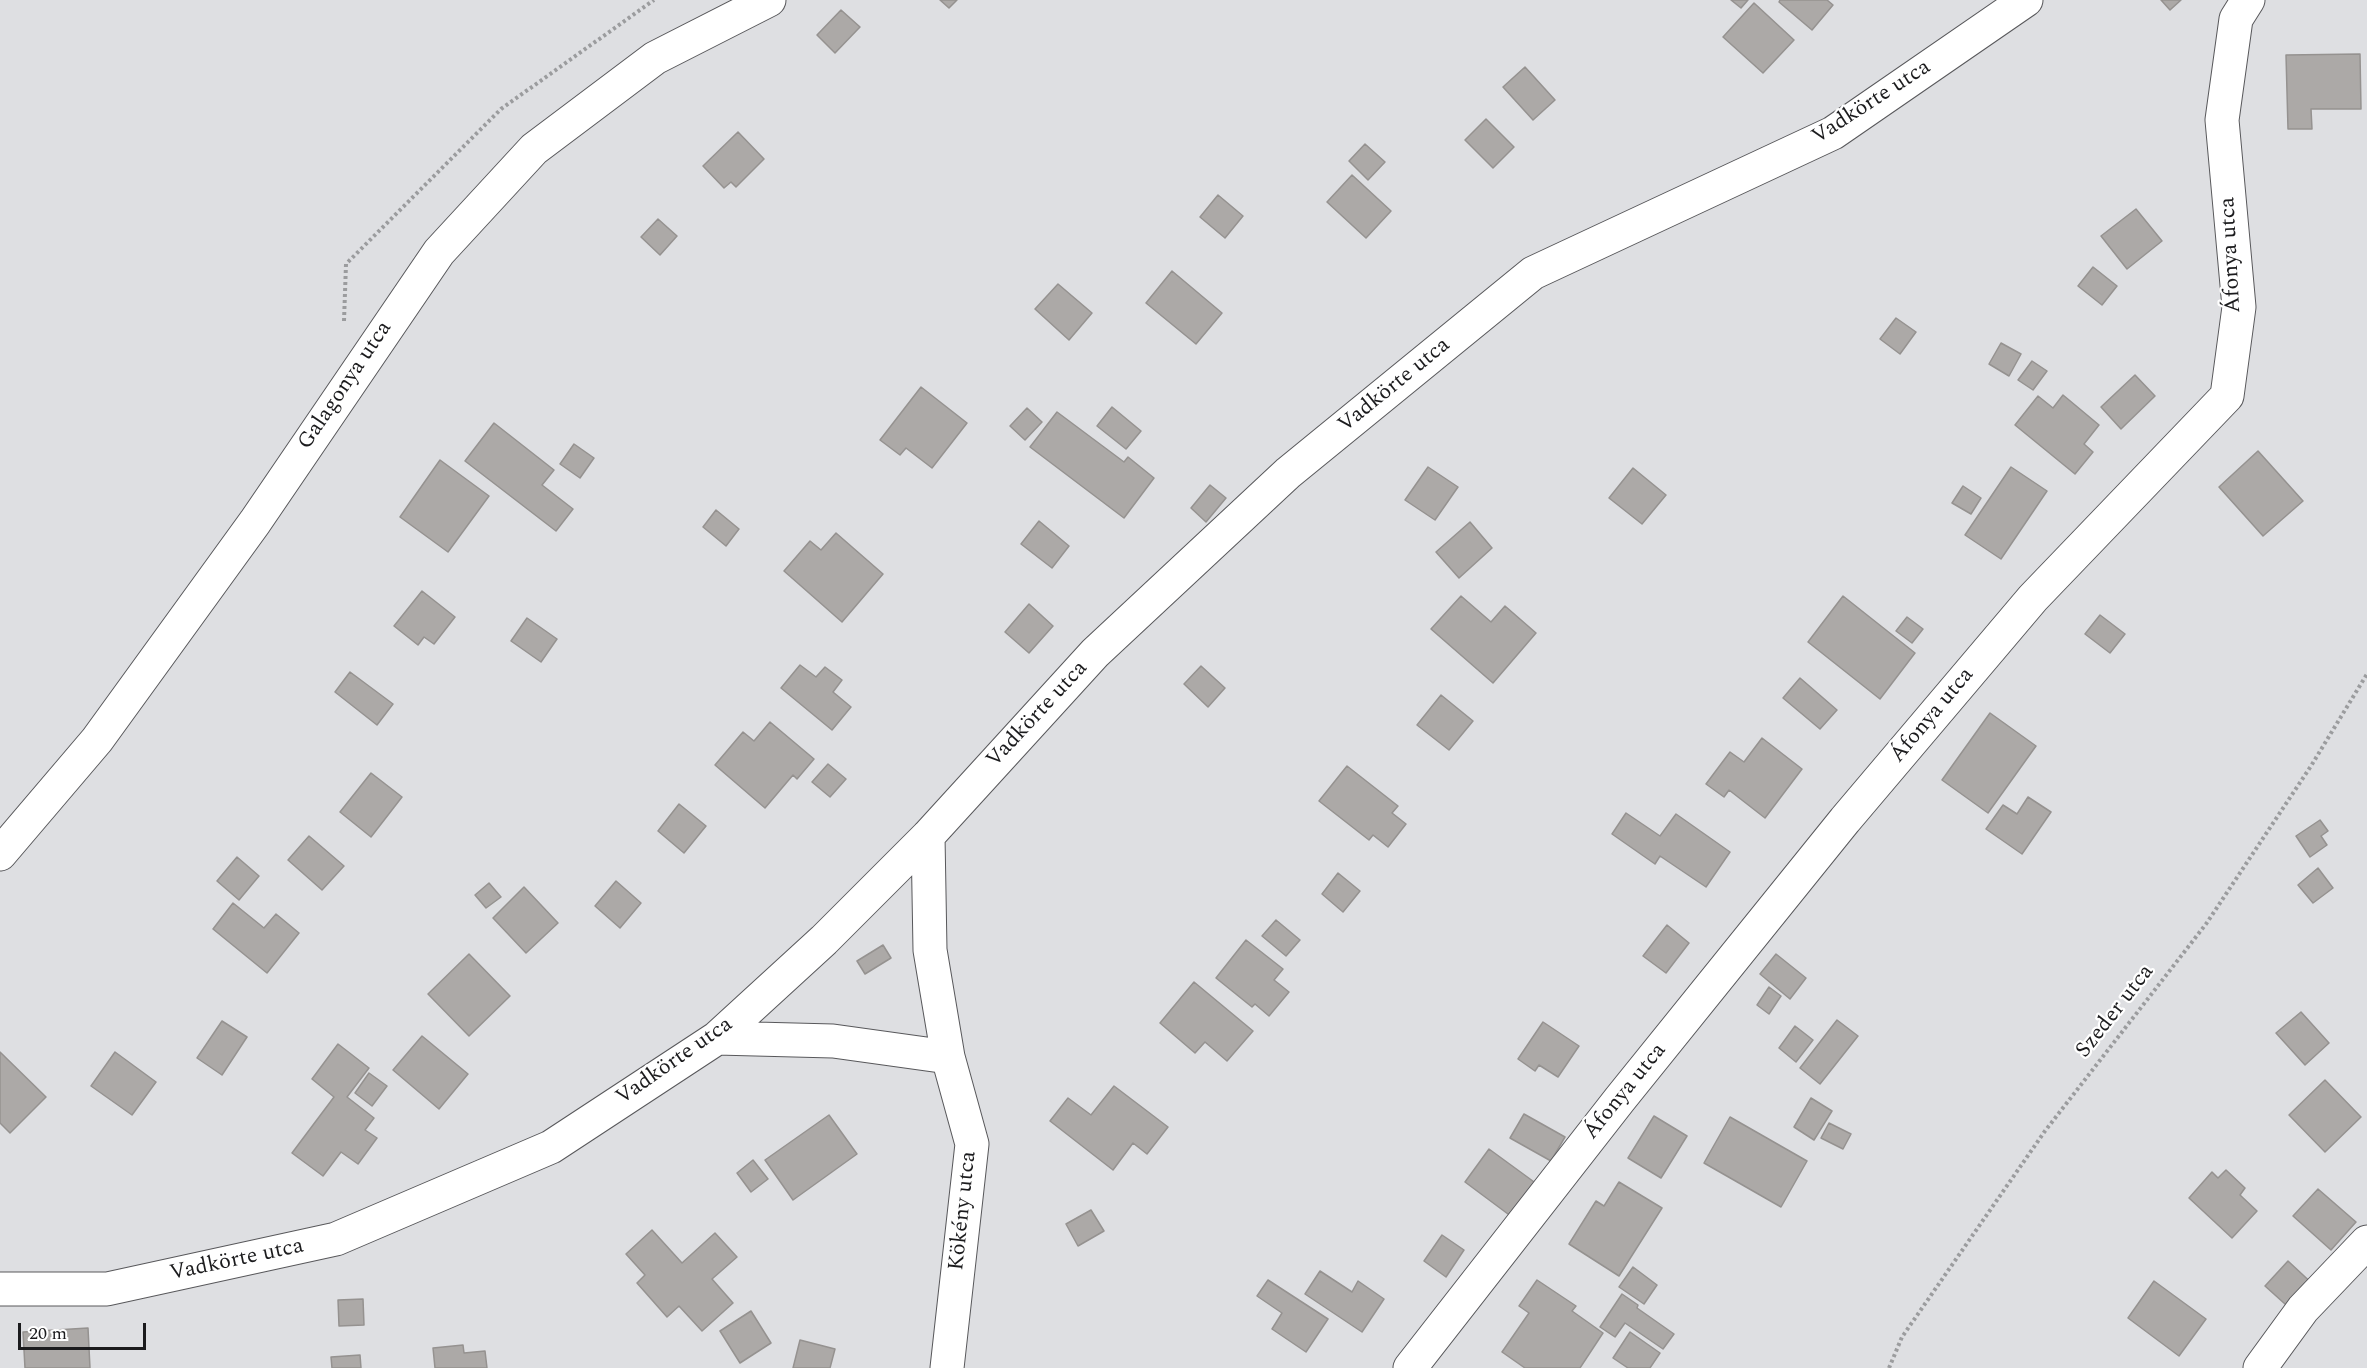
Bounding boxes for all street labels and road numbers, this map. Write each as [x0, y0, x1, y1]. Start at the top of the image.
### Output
street label: Vadkörte utca [1808, 55, 1936, 151]
street label: Áfonya utca [2216, 196, 2248, 314]
street label: Galagonya utca [293, 317, 399, 455]
street label: Vadkörte utca [1334, 333, 1456, 439]
street label: Vadkörte utca [982, 656, 1094, 774]
street label: Áfonya utca [1886, 663, 1980, 769]
street label: Szeder utca [2071, 960, 2161, 1064]
street label: Vadkörte utca [612, 1012, 738, 1112]
street label: Áfonya utca [1579, 1039, 1673, 1145]
street label: Kökény utca [945, 1150, 983, 1272]
street label: Vadkörte utca [168, 1234, 306, 1288]

